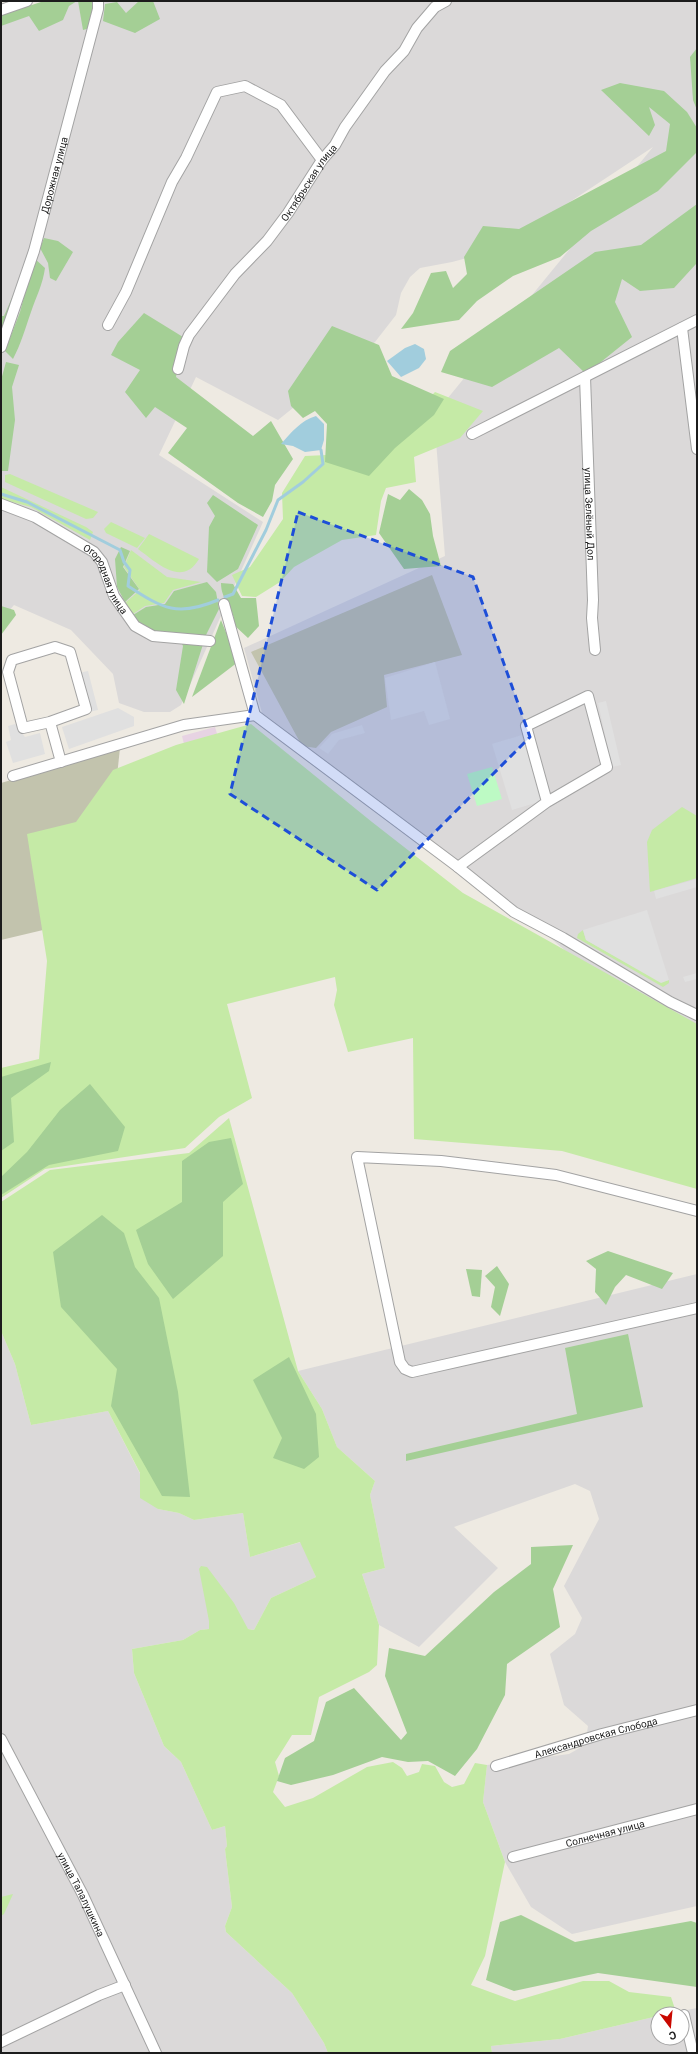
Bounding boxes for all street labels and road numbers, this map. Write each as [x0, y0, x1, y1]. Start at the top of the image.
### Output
street label: Дорожная улица [39, 136, 70, 215]
street label: Октябрьская улица [279, 142, 339, 223]
street label: улица Зелёный Дол [582, 467, 597, 561]
street label: Огородная улица [81, 542, 130, 616]
street label: Александровская Слобода [533, 1715, 659, 1760]
street label: Солнечная улица [564, 1818, 646, 1849]
street label: улица Талалушкина [55, 1850, 107, 1939]

